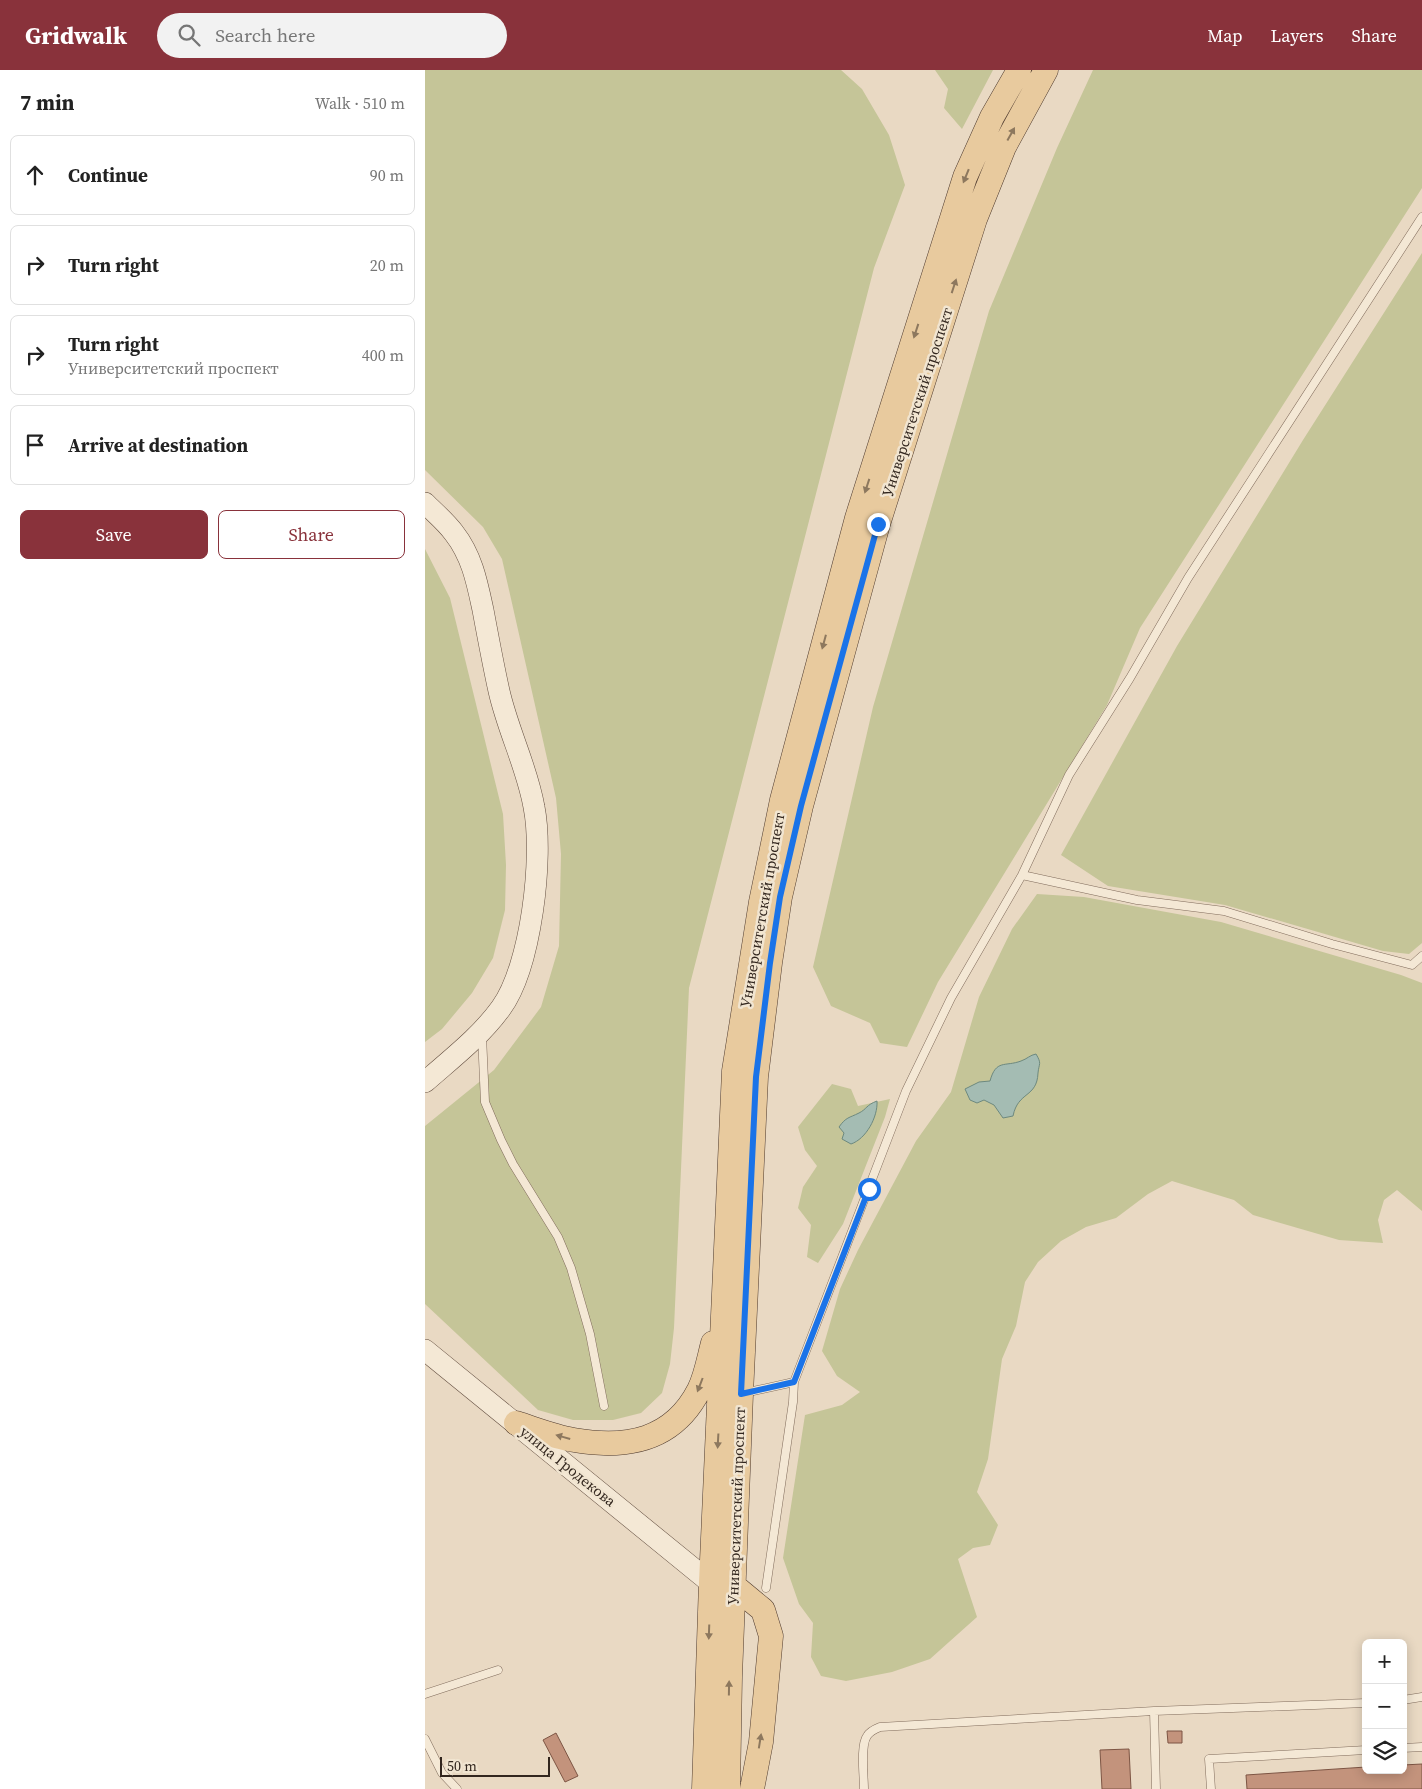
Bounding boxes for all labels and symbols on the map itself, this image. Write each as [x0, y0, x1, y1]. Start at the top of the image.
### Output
one-way arrow [1006, 127, 1015, 141]
one-way arrow [962, 169, 970, 184]
one-way arrow [950, 278, 958, 293]
street label: Университетский проспект [876, 305, 958, 499]
one-way arrow [912, 324, 920, 339]
one-way arrow [863, 479, 871, 494]
route end [867, 513, 890, 536]
one-way arrow [820, 635, 828, 650]
street label: Университетский проспект [735, 811, 790, 1009]
route start [858, 1178, 881, 1201]
one-way arrow [696, 1378, 704, 1393]
street label: Университетский проспект [722, 1407, 750, 1605]
street label: улица Гродекова [516, 1421, 621, 1512]
one-way arrow [556, 1433, 571, 1441]
one-way arrow [713, 1433, 721, 1449]
one-way arrow [705, 1624, 713, 1640]
one-way arrow [725, 1680, 733, 1696]
one-way arrow [757, 1733, 765, 1749]
scale bar [440, 1754, 550, 1777]

